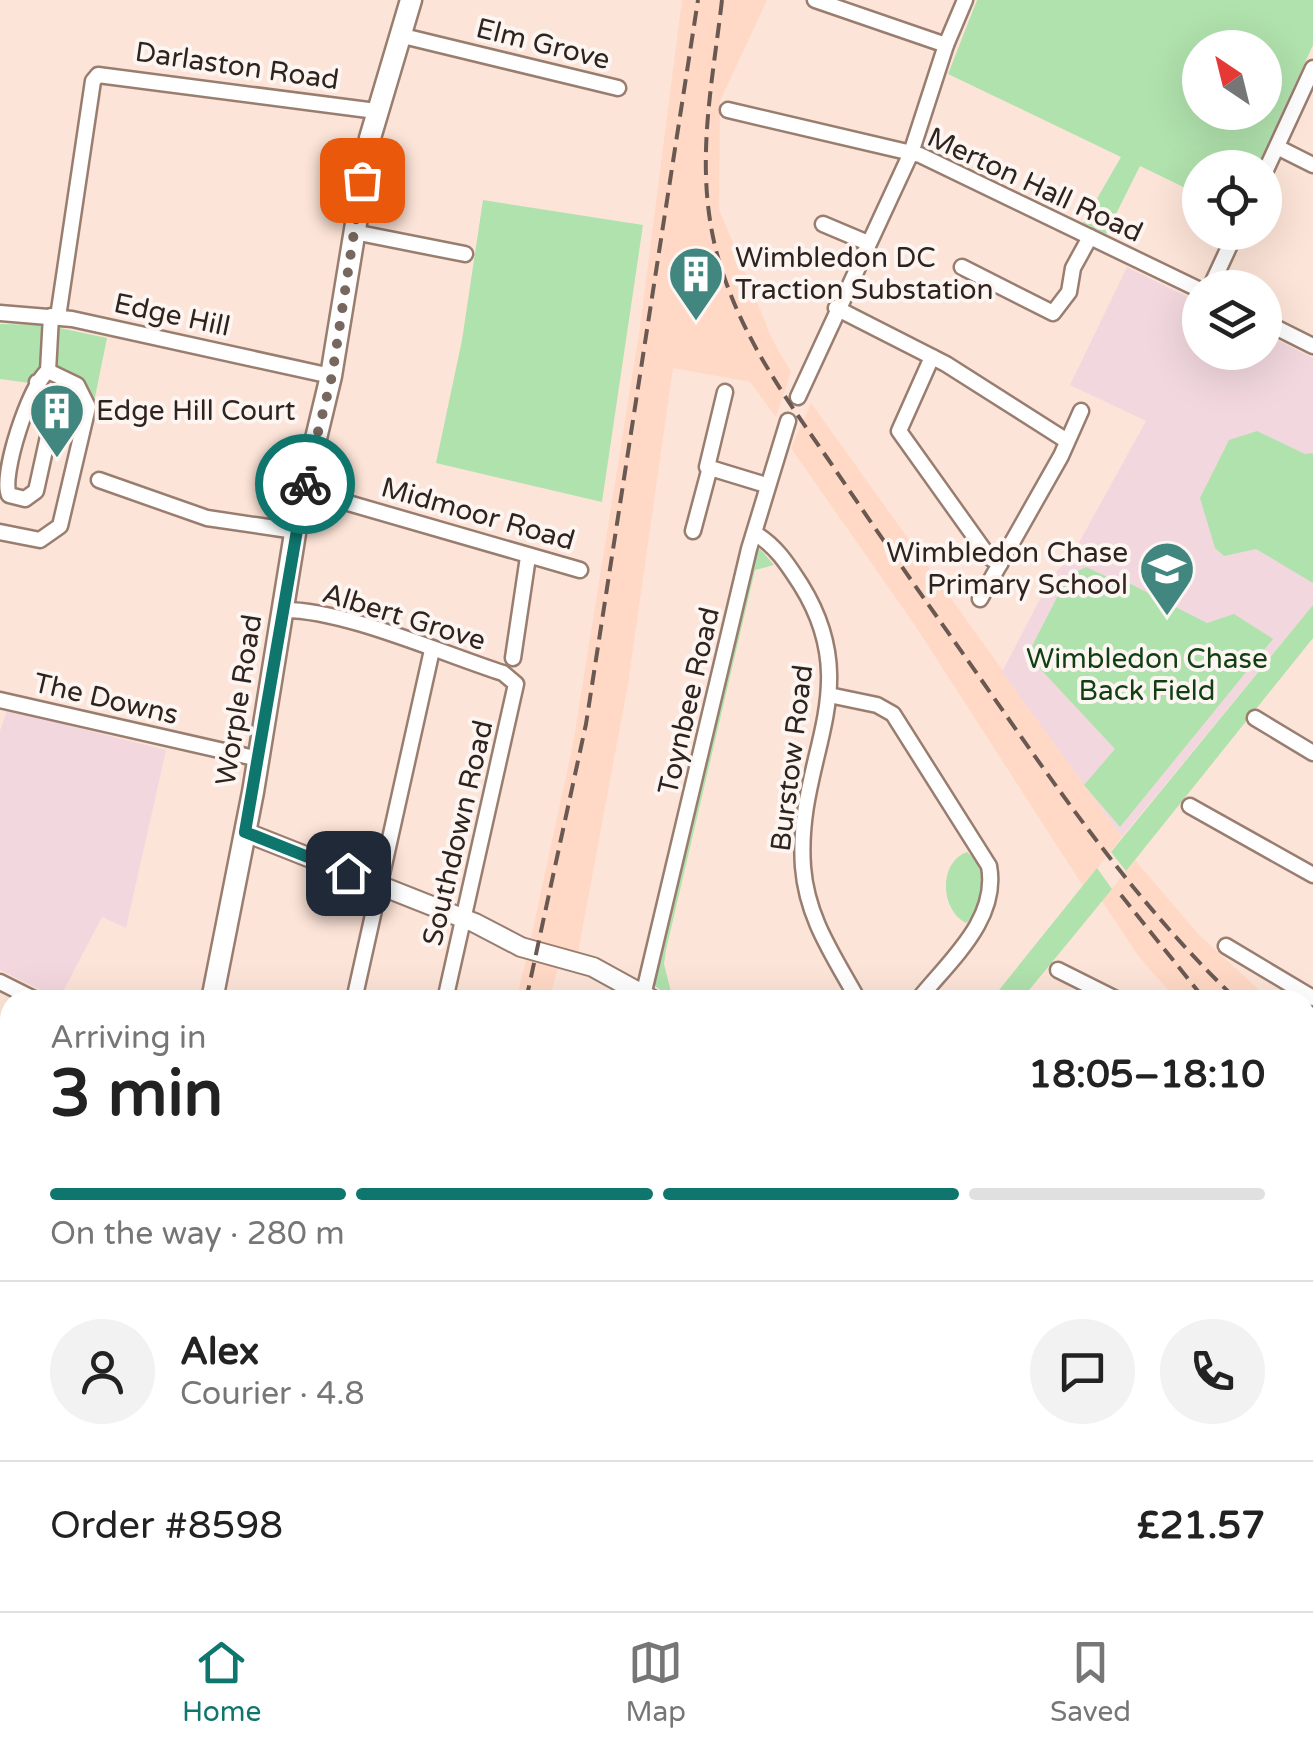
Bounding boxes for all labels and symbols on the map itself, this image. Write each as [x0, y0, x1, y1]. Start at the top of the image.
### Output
street label: Elm Grove [473, 11, 613, 77]
north arrow [1182, 30, 1282, 130]
street label: Darlaston Road [133, 35, 341, 97]
street label: Merton Hall Road [922, 120, 1148, 250]
pin [320, 138, 405, 223]
place label: Wimbledon DC Traction Substation [735, 241, 994, 307]
building icon: Wimbledon DC Traction Substation [666, 244, 726, 323]
street label: Edge Hill [111, 286, 233, 344]
building icon: Edge Hill Court [27, 381, 87, 460]
place label: Edge Hill Court [96, 394, 296, 428]
courier [255, 434, 355, 534]
street label: Midmoor Road [377, 470, 579, 558]
place label: Wimbledon Chase Primary School [886, 536, 1128, 602]
school or university icon: Wimbledon Chase Primary School [1137, 539, 1197, 618]
street label: Albert Grove [318, 576, 490, 658]
street label: Toynbee Road [651, 604, 727, 798]
street label: Worple Road [209, 612, 269, 788]
park label: Wimbledon Chase Back Field [1026, 642, 1268, 708]
street label: Burstow Road [764, 663, 820, 853]
street label: The Downs [31, 666, 181, 732]
street label: Southdown Road [416, 717, 500, 949]
pin [306, 831, 391, 916]

